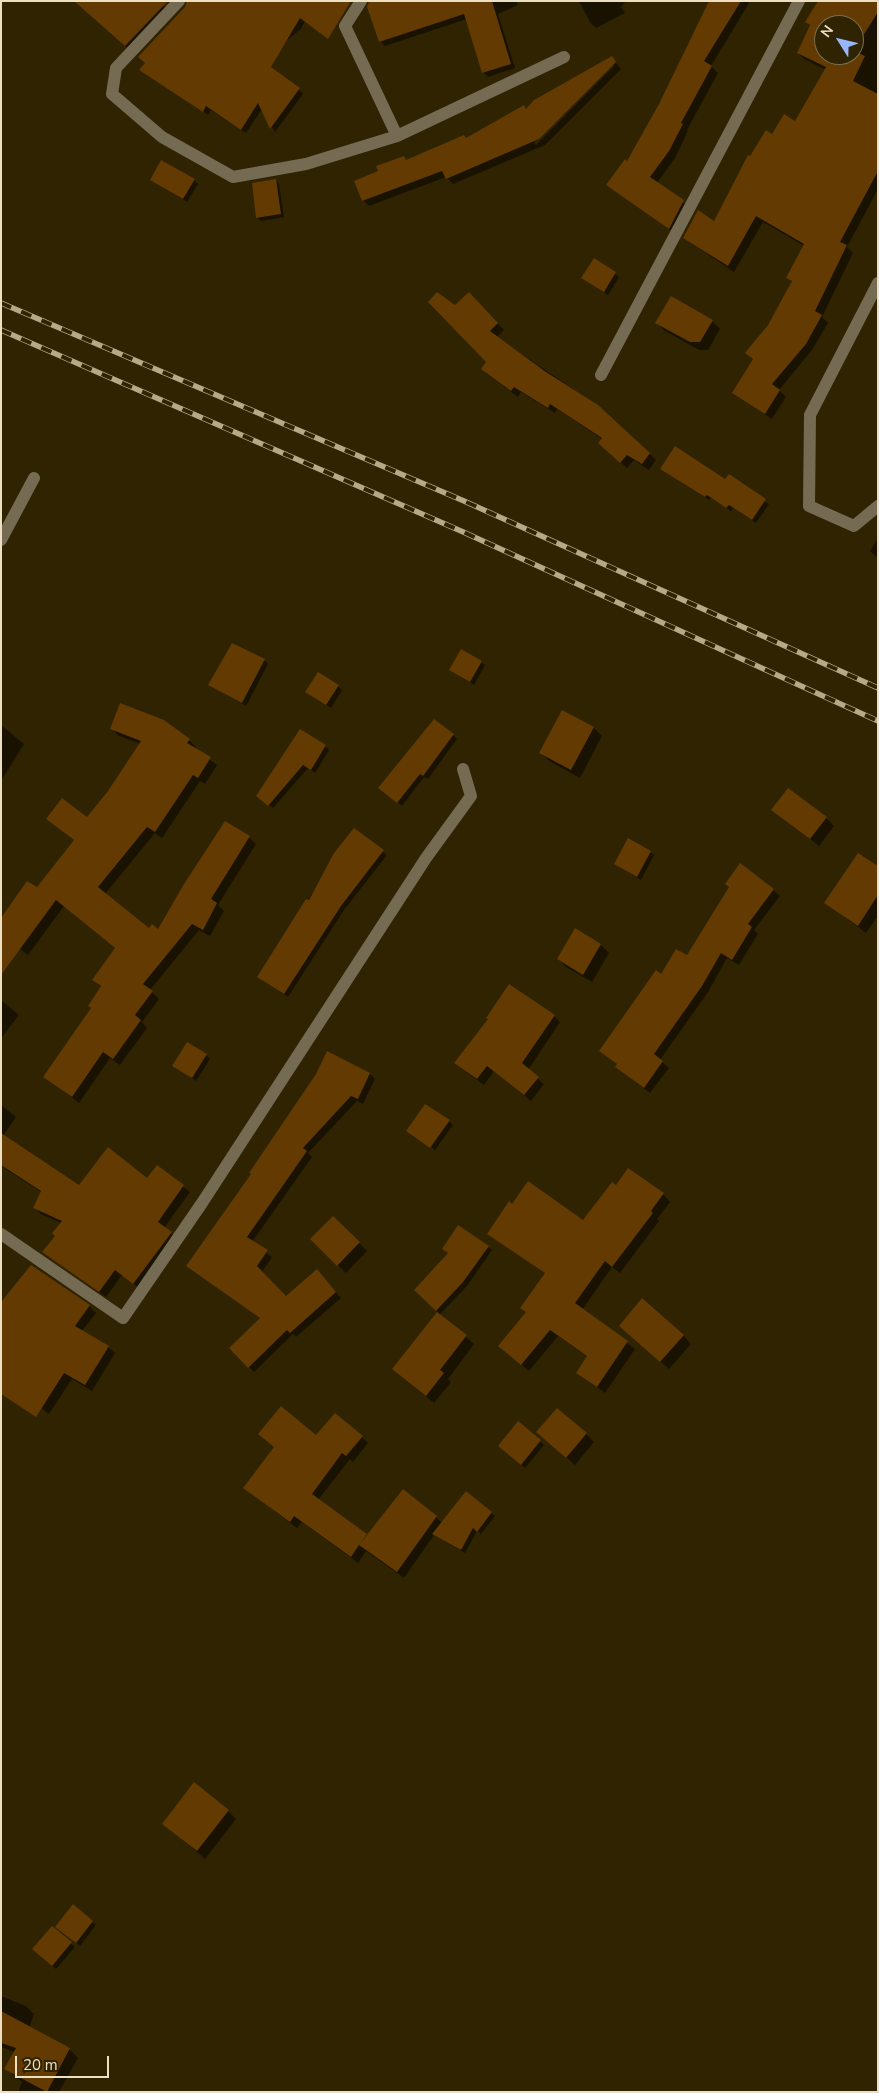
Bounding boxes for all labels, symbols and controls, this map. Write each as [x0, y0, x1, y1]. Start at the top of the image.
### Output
north arrow [814, 15, 864, 65]
text: N [816, 22, 838, 41]
scale bar [18, 2046, 111, 2078]
text: 20 m [23, 2055, 58, 2075]

